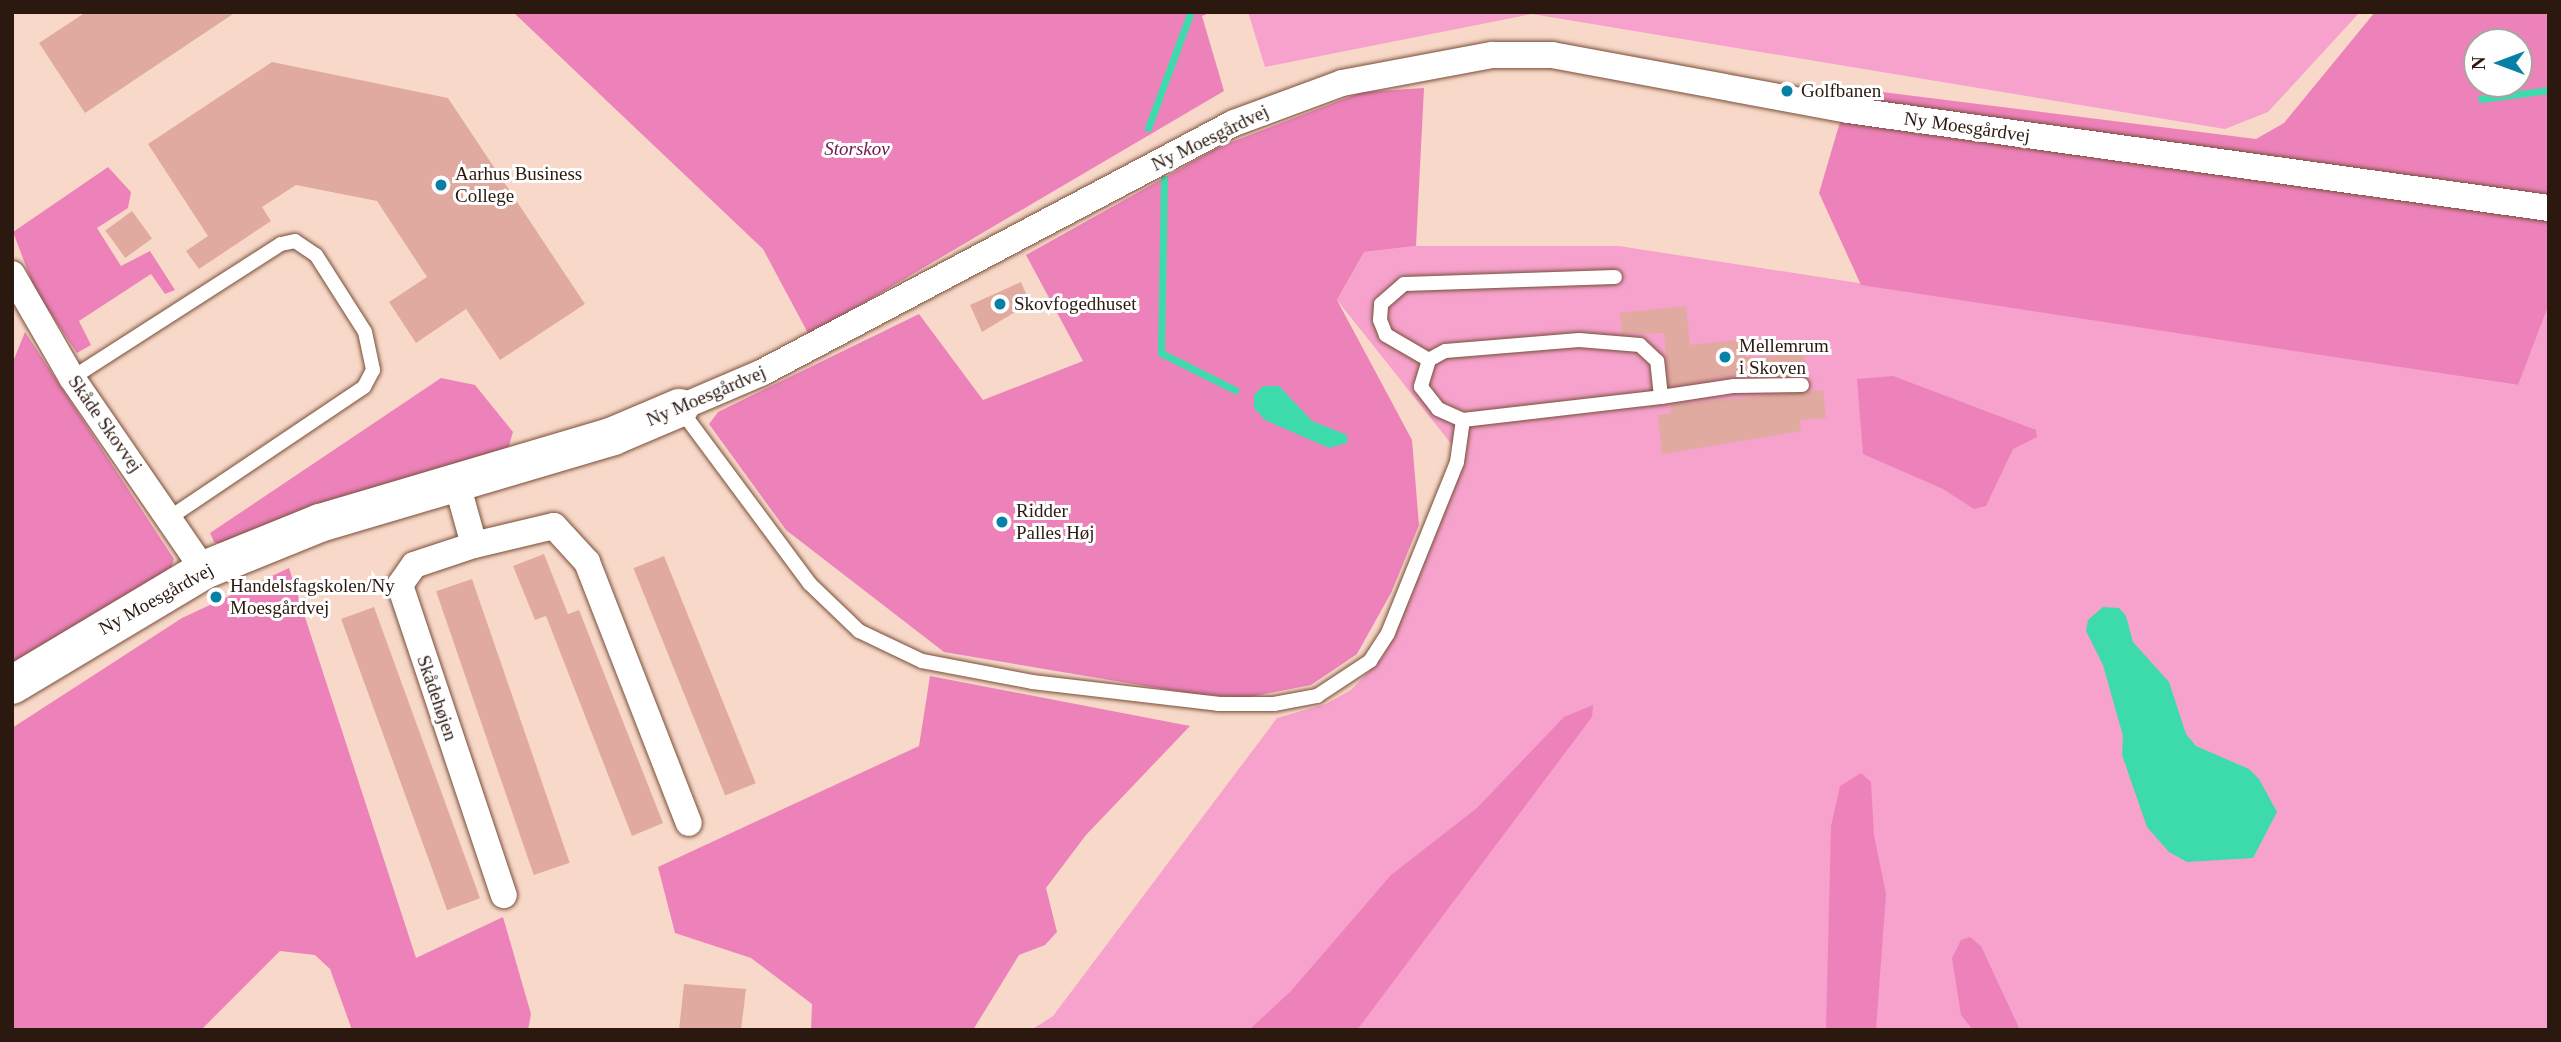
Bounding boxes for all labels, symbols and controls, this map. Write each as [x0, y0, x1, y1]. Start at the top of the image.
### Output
north arrow [2463, 28, 2533, 98]
text: N [2468, 56, 2489, 70]
place label: Golfbanen [1801, 80, 1881, 102]
marker: Golfbanen [1779, 83, 1795, 99]
street label: Ny Moesgårdvej [1148, 100, 1272, 176]
street label: Ny Moesgårdvej [1902, 107, 2032, 147]
park label: Storskov [824, 138, 890, 160]
place label: Aarhus Business College [455, 163, 582, 207]
marker: Aarhus Business College [433, 177, 449, 193]
place label: Skovfogedhuset [1014, 293, 1136, 315]
marker: Skovfogedhuset [992, 296, 1008, 312]
place label: Mellemrum i Skoven [1739, 335, 1829, 379]
marker: Mellemrum i Skoven [1717, 349, 1733, 365]
street label: Ny Moesgårdvej [643, 361, 769, 431]
street label: Skåde Skovvej [63, 371, 147, 477]
place label: Ridder Palles Høj [1016, 500, 1095, 544]
marker: Ridder Palles Høj [994, 514, 1010, 530]
street label: Ny Moesgårdvej [95, 558, 217, 640]
place label: Handelsfagskolen/Ny Moesgårdvej [230, 575, 395, 619]
marker: Handelsfagskolen/Ny Moesgårdvej [208, 589, 224, 605]
street label: Skådehøjen [412, 652, 462, 744]

